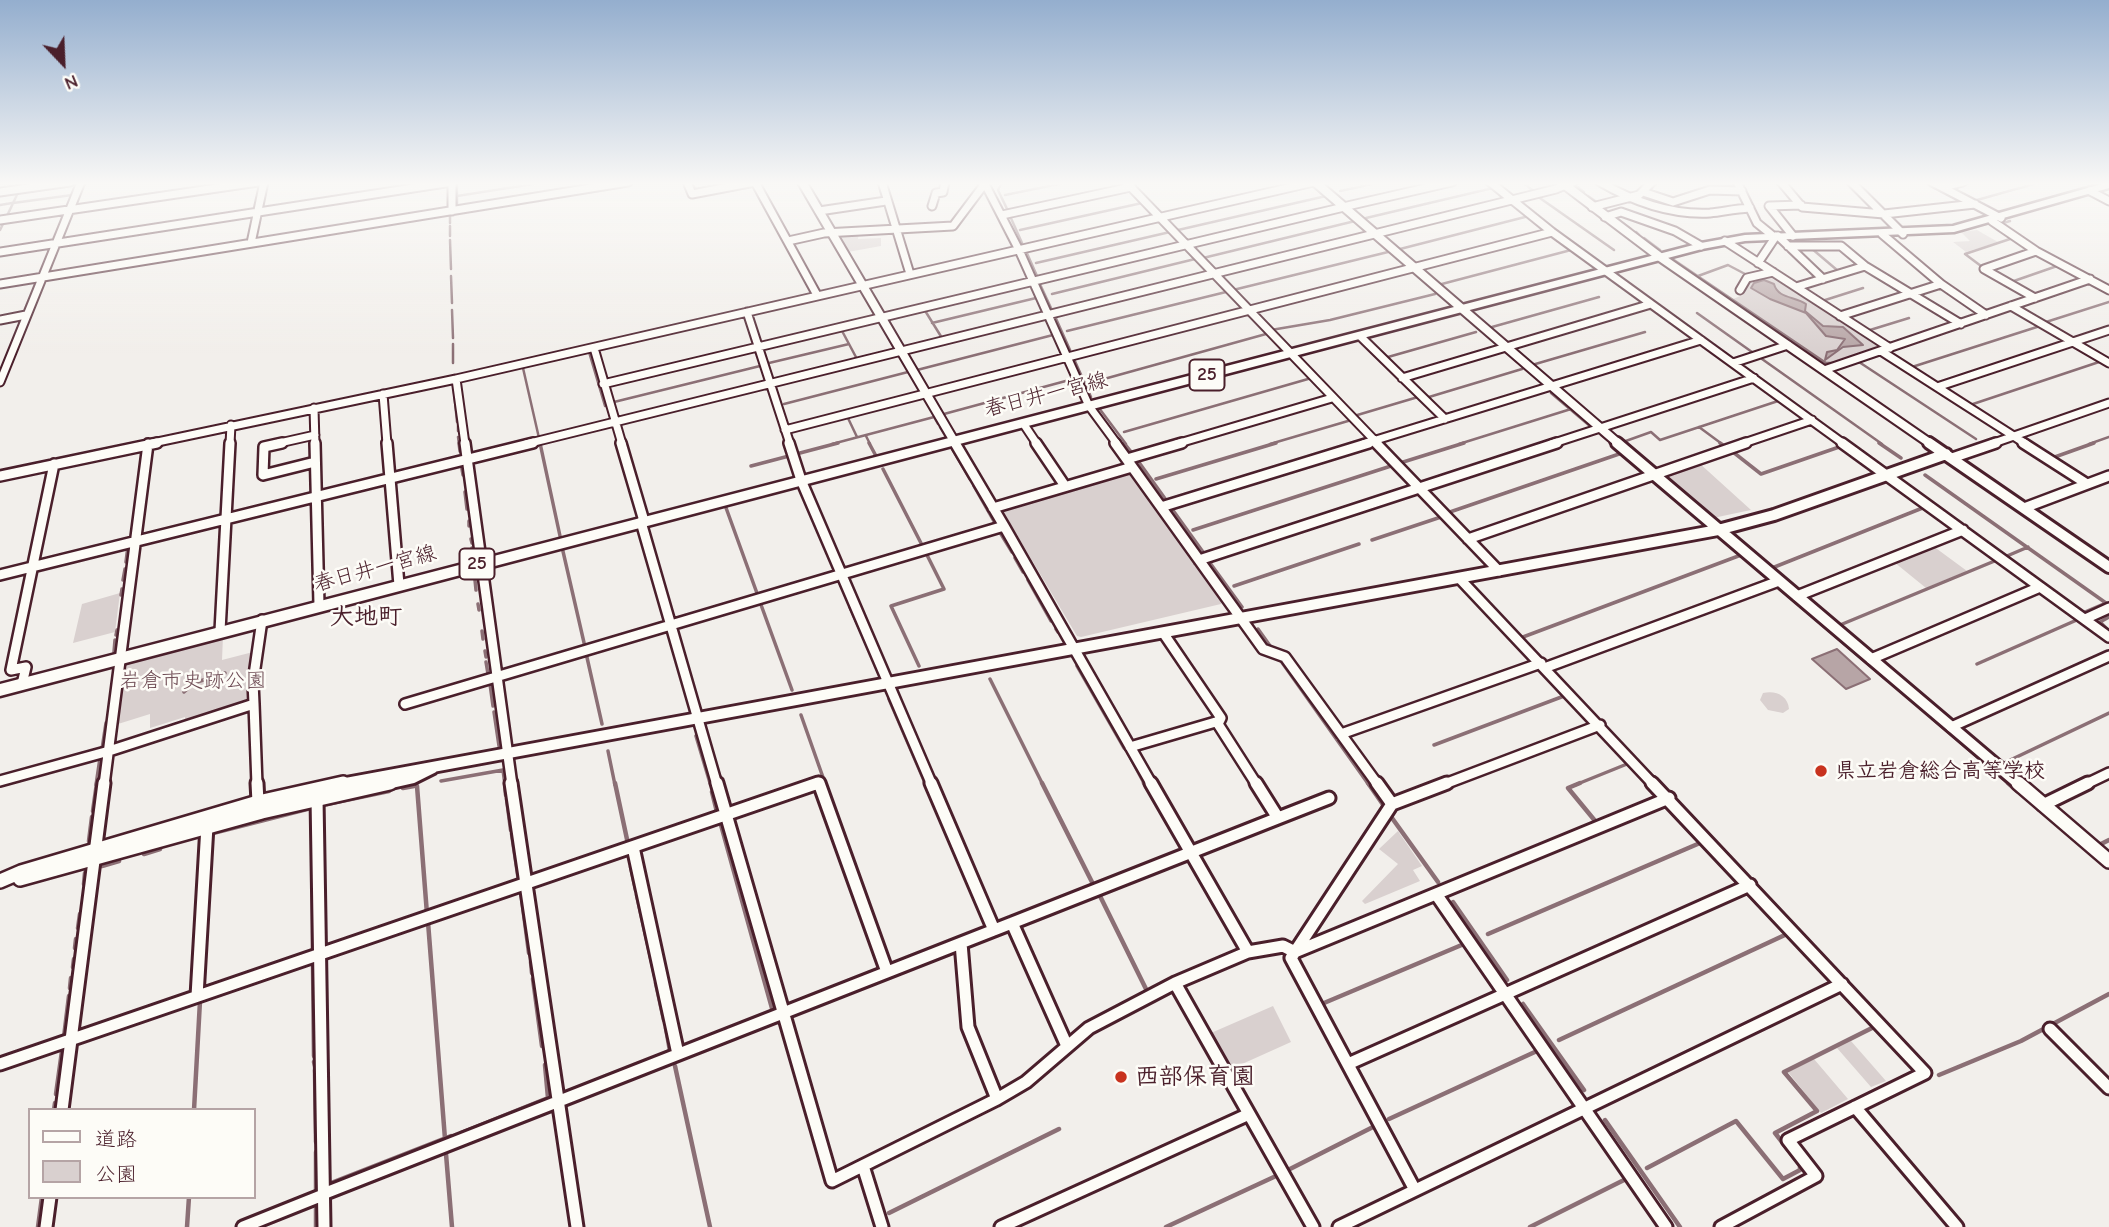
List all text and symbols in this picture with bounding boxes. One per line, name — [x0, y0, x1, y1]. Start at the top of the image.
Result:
north arrow — [28, 28, 98, 98]
text: N — [61, 70, 81, 95]
road number: 25 — [1190, 360, 1224, 390]
street label: 春日井一宮線 — [982, 368, 1110, 422]
street label: 春日井一宮線 — [311, 541, 439, 597]
road number: 25 — [460, 548, 494, 580]
district label: 大地町 — [330, 603, 402, 631]
park label: 岩倉市史跡公園 — [120, 668, 266, 694]
place label: 県立岩倉総合高等学校 — [1835, 758, 2045, 784]
marker: 県立岩倉総合高等学校 — [1813, 763, 1829, 779]
place label: 西部保育園 — [1135, 1063, 1255, 1091]
marker: 西部保育園 — [1113, 1069, 1129, 1085]
legend — [28, 1108, 256, 1199]
text: 道路 — [95, 1127, 137, 1151]
text: 公園 — [95, 1162, 137, 1186]

